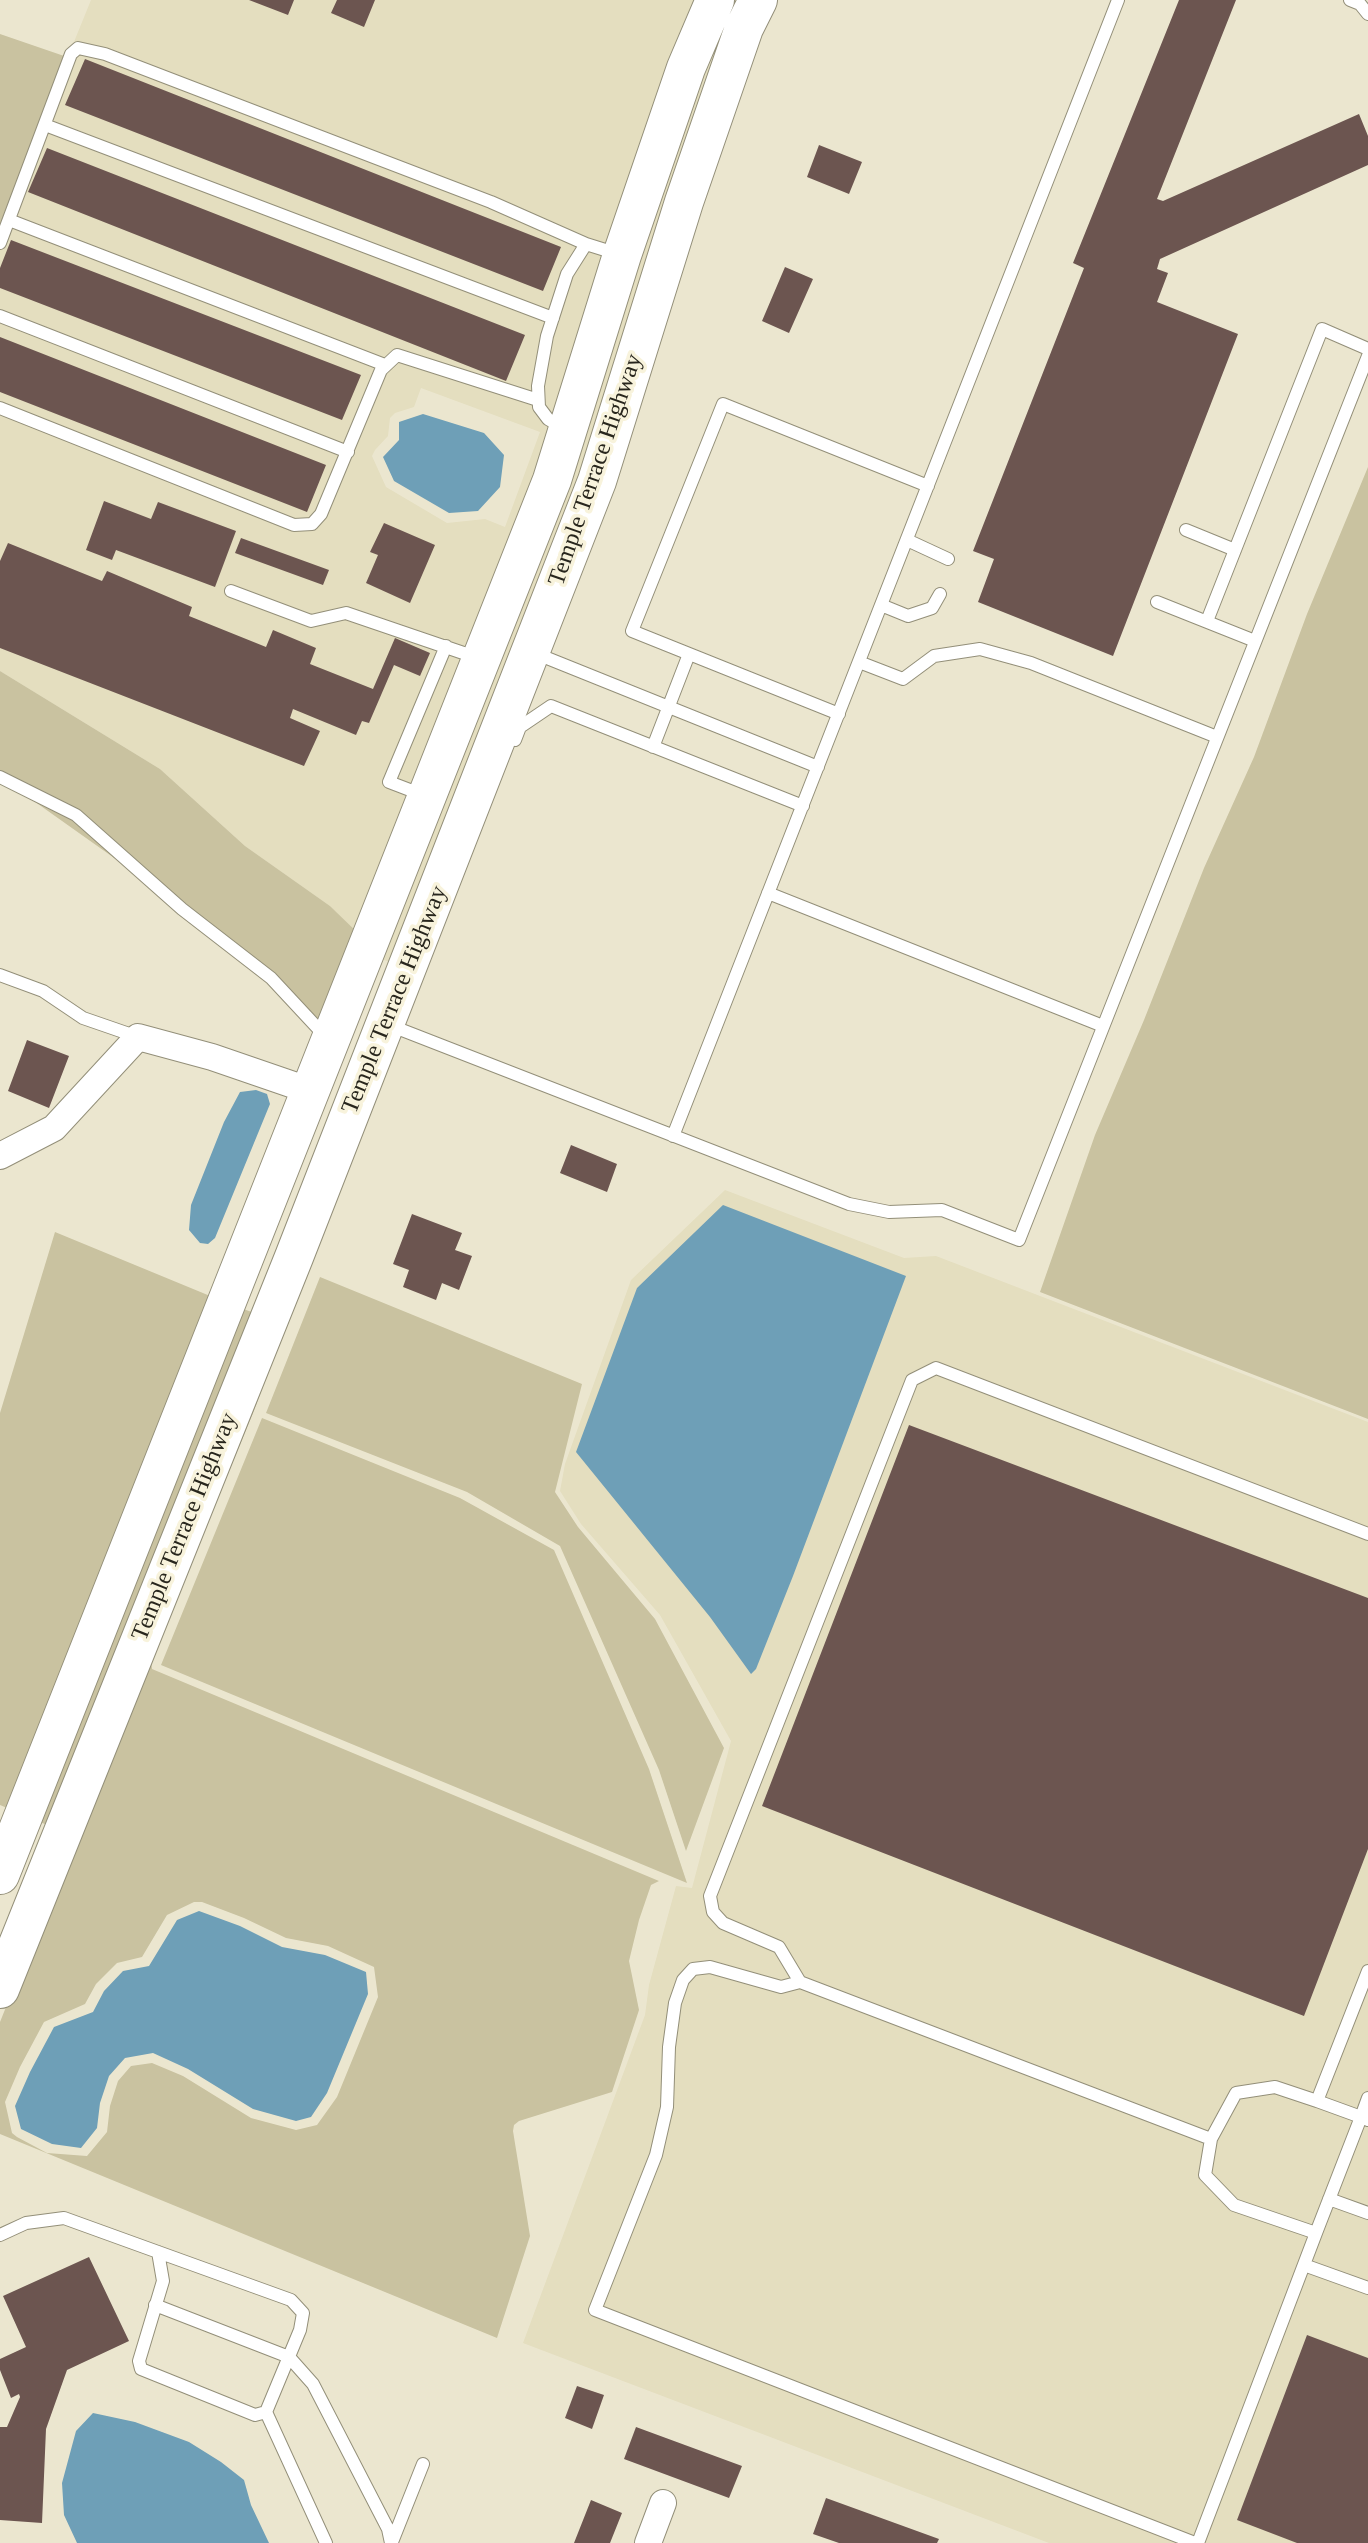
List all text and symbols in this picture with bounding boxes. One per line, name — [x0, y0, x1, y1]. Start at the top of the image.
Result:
street label: Temple Terrace Highway — [543, 350, 649, 590]
street label: Temple Terrace Highway — [336, 882, 454, 1118]
street label: Temple Terrace Highway — [126, 1409, 244, 1645]

